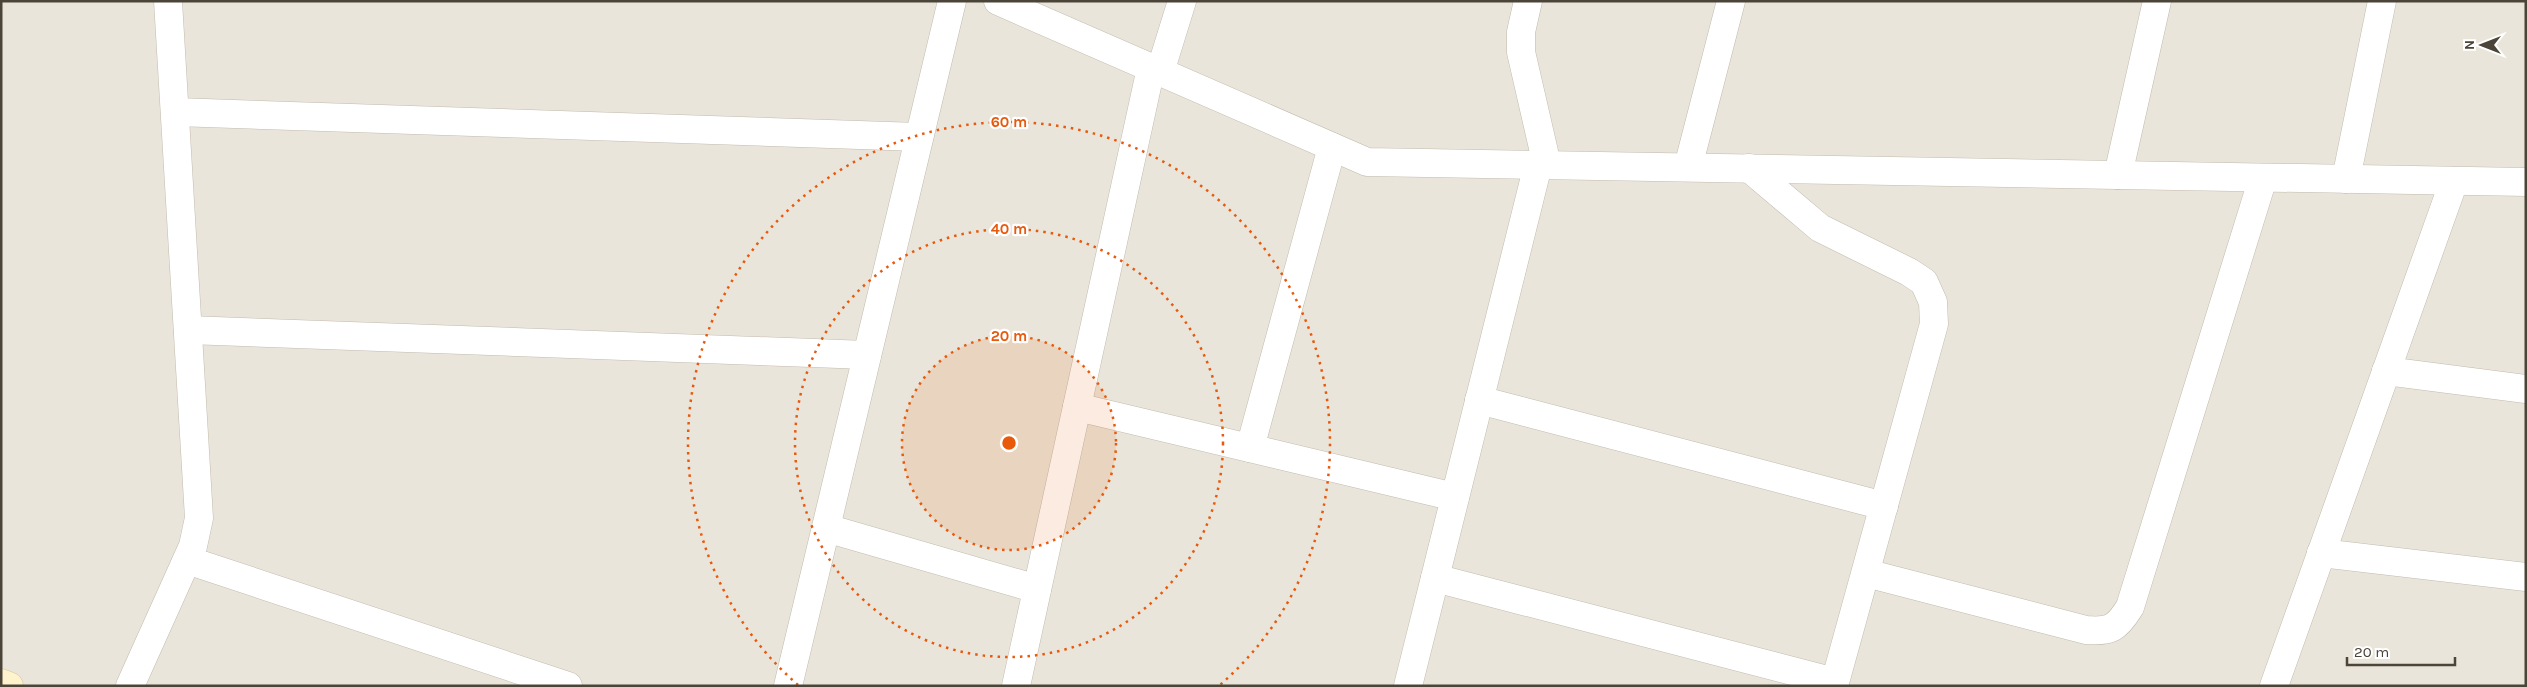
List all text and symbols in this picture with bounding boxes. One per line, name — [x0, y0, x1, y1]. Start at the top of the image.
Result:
north arrow — [2457, 20, 2507, 70]
text: N — [2461, 40, 2478, 50]
text: 60 m — [991, 113, 1027, 131]
text: 40 m — [991, 220, 1027, 238]
text: 20 m — [991, 327, 1027, 345]
centre of rings — [1000, 434, 1018, 452]
scale bar — [2347, 634, 2454, 666]
text: 20 m — [2354, 643, 2389, 661]

